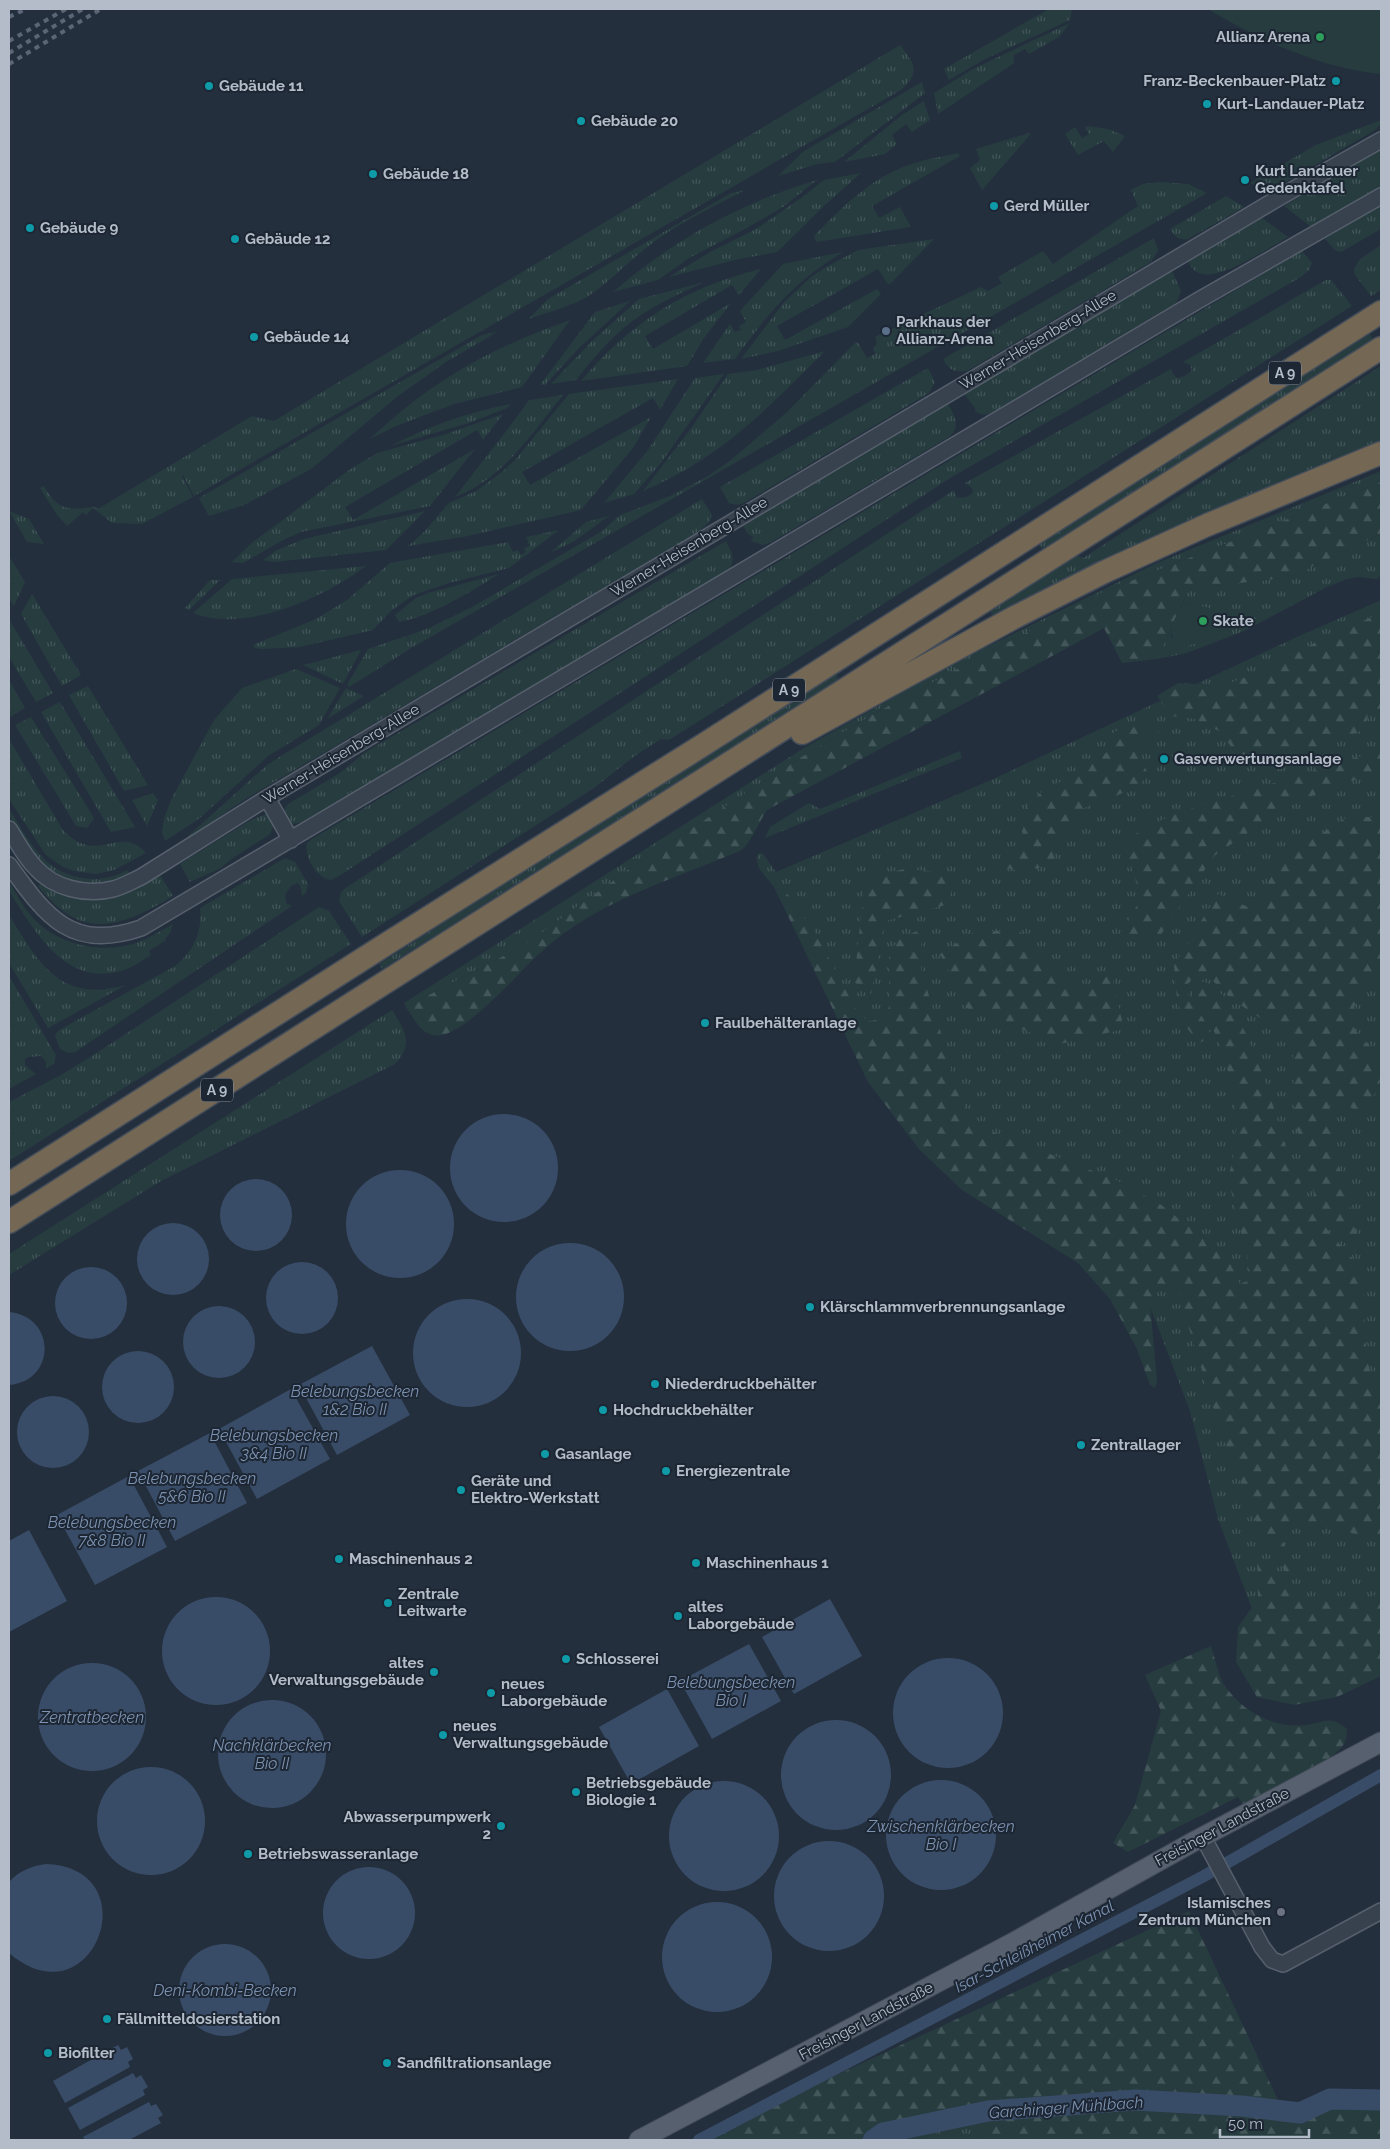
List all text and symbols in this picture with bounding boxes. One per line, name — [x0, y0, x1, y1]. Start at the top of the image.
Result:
place label: Allianz Arena — [1216, 28, 1310, 46]
marker: Allianz Arena — [1314, 31, 1326, 43]
place label: Franz-Beckenbauer-Platz — [1143, 72, 1326, 90]
marker: Franz-Beckenbauer-Platz — [1330, 75, 1342, 87]
place label: Gebäude 11 — [219, 77, 304, 95]
marker: Gebäude 11 — [203, 80, 215, 92]
place label: Kurt-Landauer-Platz — [1217, 95, 1364, 113]
marker: Kurt-Landauer-Platz — [1201, 98, 1213, 110]
place label: Gebäude 20 — [591, 112, 678, 130]
marker: Gebäude 20 — [575, 115, 587, 127]
place label: Kurt Landauer Gedenktafel — [1255, 162, 1358, 197]
place label: Gebäude 18 — [383, 165, 469, 183]
marker: Gebäude 18 — [367, 168, 379, 180]
marker: Kurt Landauer Gedenktafel — [1239, 174, 1251, 186]
place label: Gerd Müller — [1004, 197, 1090, 215]
marker: Gerd Müller — [988, 200, 1000, 212]
place label: Gebäude 9 — [40, 219, 119, 237]
marker: Gebäude 9 — [24, 222, 36, 234]
place label: Gebäude 12 — [245, 230, 330, 248]
marker: Gebäude 12 — [229, 233, 241, 245]
street label: Werner-Heisenberg-Allee — [956, 286, 1120, 394]
place label: Parkhaus der Allianz-Arena — [896, 313, 993, 348]
marker: Parkhaus der Allianz-Arena — [880, 325, 892, 337]
place label: Gebäude 14 — [264, 328, 350, 346]
marker: Gebäude 14 — [248, 331, 260, 343]
road number: A 9 — [1269, 362, 1301, 384]
street label: Werner-Heisenberg-Allee — [607, 493, 771, 601]
place label: Skate — [1213, 612, 1254, 630]
marker: Skate — [1197, 615, 1209, 627]
road number: A 9 — [773, 678, 805, 702]
street label: Werner-Heisenberg-Allee — [259, 700, 423, 808]
place label: Gasverwertungsanlage — [1174, 750, 1341, 768]
marker: Gasverwertungsanlage — [1158, 753, 1170, 765]
place label: Faulbehälteranlage — [715, 1014, 856, 1032]
marker: Faulbehälteranlage — [699, 1017, 711, 1029]
road number: A 9 — [201, 1078, 233, 1102]
place label: Klärschlammverbrennungsanlage — [820, 1298, 1065, 1316]
marker: Klärschlammverbrennungsanlage — [804, 1301, 816, 1313]
place label: Niederdruckbehälter — [665, 1375, 817, 1393]
marker: Niederdruckbehälter — [649, 1378, 661, 1390]
water label: Belebungsbecken 1&2 Bio II — [291, 1382, 419, 1419]
place label: Hochdruckbehälter — [613, 1401, 754, 1419]
marker: Hochdruckbehälter — [597, 1404, 609, 1416]
water label: Belebungsbecken 3&4 Bio II — [210, 1426, 338, 1463]
place label: Zentrallager — [1091, 1436, 1181, 1454]
marker: Zentrallager — [1075, 1439, 1087, 1451]
place label: Gasanlage — [555, 1445, 631, 1463]
marker: Gasanlage — [539, 1448, 551, 1460]
place label: Energiezentrale — [676, 1462, 790, 1480]
marker: Energiezentrale — [660, 1465, 672, 1477]
water label: Belebungsbecken 5&6 Bio II — [128, 1469, 256, 1506]
place label: Geräte und Elektro-Werkstatt — [471, 1472, 600, 1507]
marker: Geräte und Elektro-Werkstatt — [455, 1484, 467, 1496]
water label: Belebungsbecken 7&8 Bio II — [48, 1513, 176, 1550]
place label: Maschinenhaus 2 — [349, 1550, 473, 1568]
marker: Maschinenhaus 2 — [333, 1553, 345, 1565]
place label: Maschinenhaus 1 — [706, 1554, 829, 1572]
marker: Maschinenhaus 1 — [690, 1557, 702, 1569]
place label: Zentrale Leitwarte — [398, 1585, 467, 1620]
marker: Zentrale Leitwarte — [382, 1597, 394, 1609]
place label: altes Laborgebäude — [688, 1598, 794, 1633]
marker: altes Laborgebäude — [672, 1610, 684, 1622]
place label: Schlosserei — [576, 1650, 659, 1668]
marker: Schlosserei — [560, 1653, 572, 1665]
place label: altes Verwaltungsgebäude — [269, 1654, 424, 1689]
marker: altes Verwaltungsgebäude — [428, 1666, 440, 1678]
water label: Belebungsbecken Bio I — [667, 1673, 795, 1710]
place label: neues Laborgebäude — [501, 1675, 607, 1710]
marker: neues Laborgebäude — [485, 1687, 497, 1699]
water label: Zentratbecken — [39, 1708, 144, 1727]
place label: neues Verwaltungsgebäude — [453, 1717, 608, 1752]
marker: neues Verwaltungsgebäude — [437, 1729, 449, 1741]
water label: Nachklärbecken Bio II — [213, 1736, 332, 1773]
place label: Betriebsgebäude Biologie 1 — [586, 1774, 711, 1809]
street label: Freisinger Landstraße — [1152, 1784, 1292, 1870]
marker: Betriebsgebäude Biologie 1 — [570, 1786, 582, 1798]
place label: Abwasserpumpwerk 2 — [344, 1808, 492, 1843]
water label: Zwischenklärbecken Bio I — [866, 1817, 1015, 1854]
marker: Abwasserpumpwerk 2 — [495, 1820, 507, 1832]
place label: Betriebswasseranlage — [258, 1845, 418, 1863]
marker: Betriebswasseranlage — [242, 1848, 254, 1860]
place label: Islamisches Zentrum München — [1139, 1894, 1271, 1929]
water label: Isar-Schleißheimer Kanal — [951, 1896, 1117, 1997]
marker: Islamisches Zentrum München — [1275, 1906, 1287, 1918]
street label: Freisinger Landstraße — [796, 1978, 936, 2064]
water label: Deni-Kombi-Becken — [153, 1981, 297, 2000]
place label: Fällmitteldosierstation — [117, 2010, 280, 2028]
marker: Fällmitteldosierstation — [101, 2013, 113, 2025]
place label: Biofilter — [58, 2044, 115, 2062]
marker: Biofilter — [42, 2047, 54, 2059]
place label: Sandfiltrationsanlage — [397, 2054, 551, 2072]
marker: Sandfiltrationsanlage — [381, 2057, 393, 2069]
water label: Garchinger Mühlbach — [988, 2093, 1144, 2122]
scale bar — [1220, 2106, 1309, 2138]
text: 50 m — [1228, 2115, 1263, 2133]

